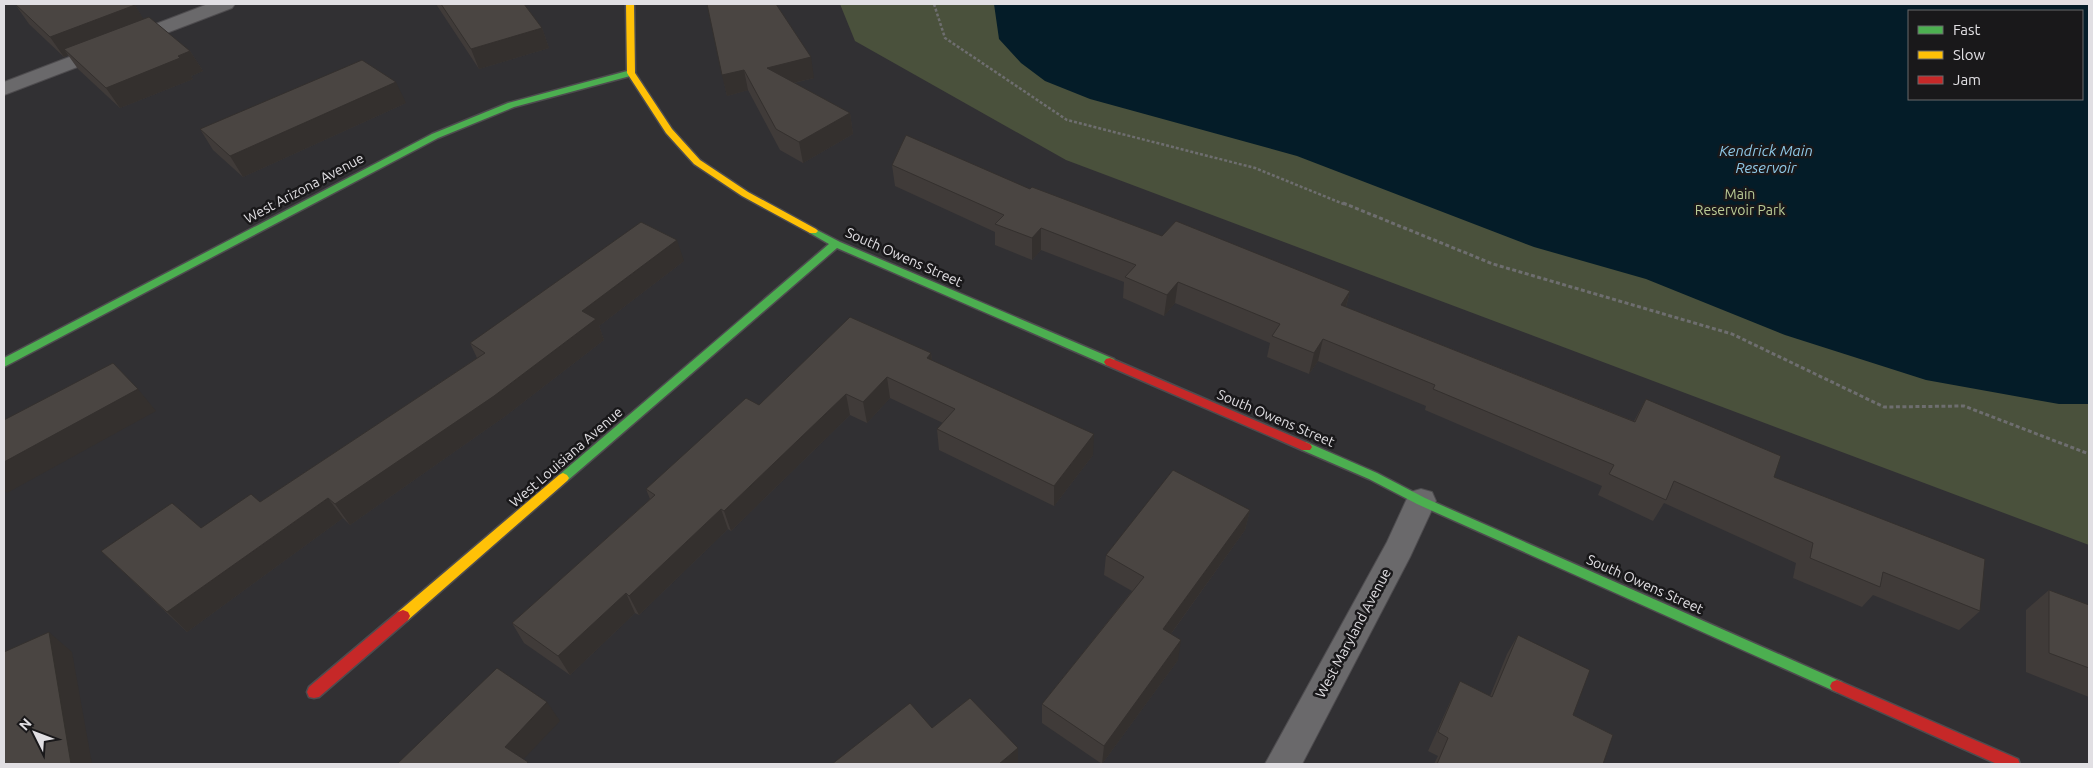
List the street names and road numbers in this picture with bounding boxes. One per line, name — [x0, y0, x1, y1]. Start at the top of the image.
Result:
street label: West Arizona Avenue — [241, 150, 367, 226]
street label: South Owens Street — [843, 224, 965, 290]
street label: South Owens Street — [1215, 386, 1338, 450]
street label: West Louisiana Avenue — [506, 404, 626, 510]
street label: South Owens Street — [1584, 551, 1706, 617]
street label: West Maryland Avenue — [1312, 565, 1394, 701]

